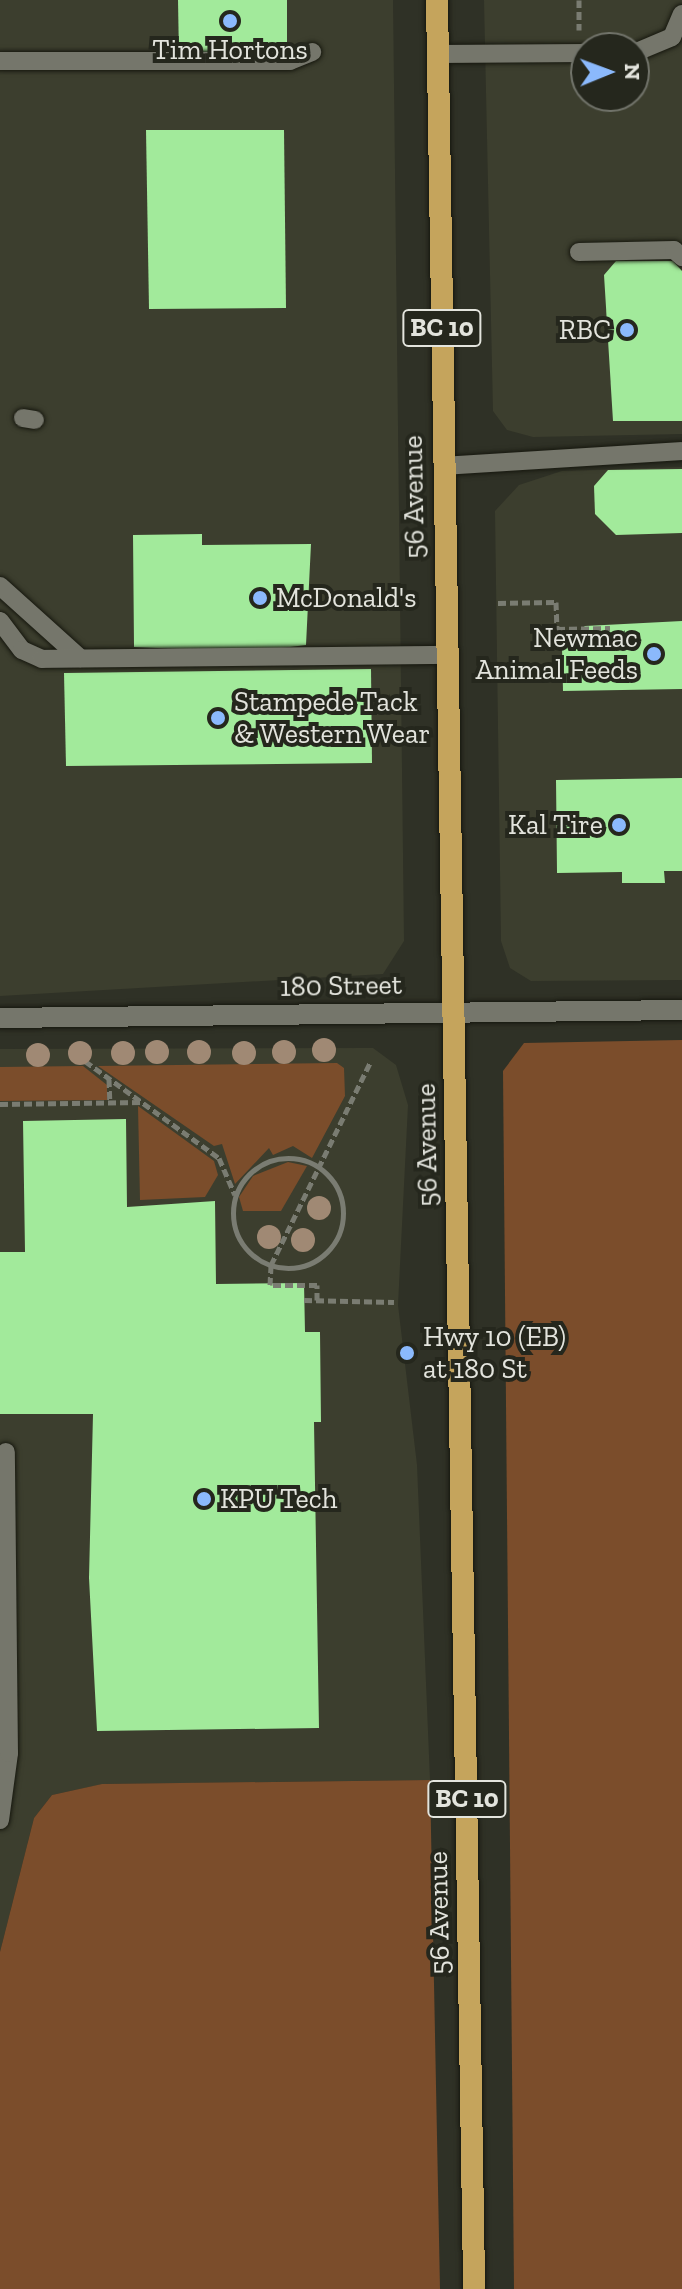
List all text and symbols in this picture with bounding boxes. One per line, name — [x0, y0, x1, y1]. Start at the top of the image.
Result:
marker: Tim Hortons — [221, 12, 239, 30]
north arrow — [570, 32, 650, 112]
place label: Tim Hortons — [152, 33, 308, 67]
text: N — [619, 63, 646, 80]
road number: BC 10 — [402, 306, 482, 350]
place label: RBC — [559, 313, 611, 347]
marker: RBC — [618, 321, 636, 339]
street label: 56 Avenue — [396, 435, 432, 559]
place label: McDonald's — [276, 581, 416, 615]
marker: McDonald's — [251, 589, 269, 607]
place label: Newmac Animal Feeds — [475, 621, 638, 687]
marker: Newmac Animal Feeds — [645, 645, 663, 663]
place label: Stampede Tack & Western Wear — [234, 685, 432, 751]
marker: Stampede Tack & Western Wear — [209, 709, 227, 727]
place label: Kal Tire — [508, 808, 603, 842]
marker: Kal Tire — [610, 816, 628, 834]
street label: 180 Street — [280, 968, 402, 1004]
street label: 56 Avenue — [409, 1083, 445, 1207]
place label: Hwy 10 (EB) at 180 St — [423, 1320, 567, 1386]
marker: Hwy 10 (EB) at 180 St — [398, 1344, 416, 1362]
place label: KPU Tech — [220, 1482, 338, 1516]
marker: KPU Tech — [195, 1490, 213, 1508]
road number: BC 10 — [427, 1777, 507, 1821]
street label: 56 Avenue — [421, 1851, 457, 1975]

